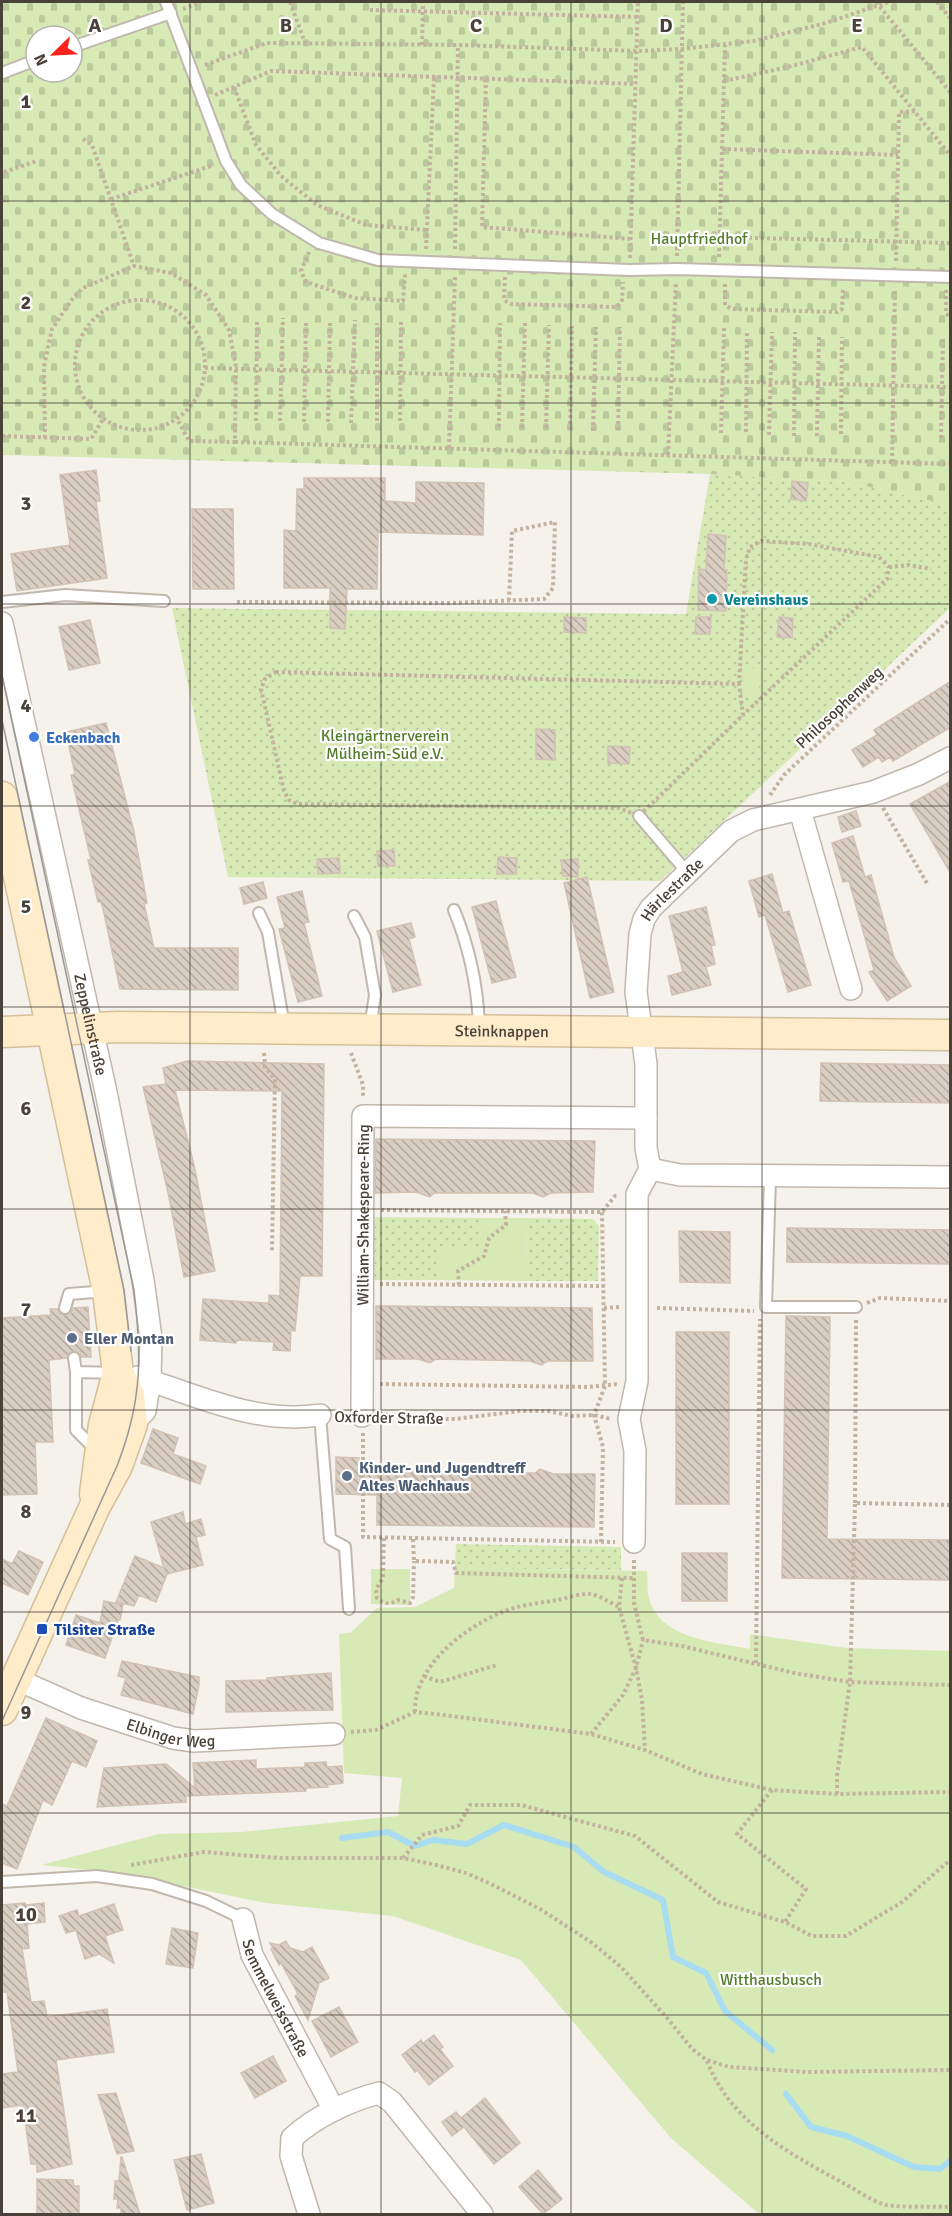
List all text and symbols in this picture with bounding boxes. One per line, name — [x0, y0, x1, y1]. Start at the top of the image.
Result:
text: A — [89, 13, 102, 38]
text: B — [280, 13, 292, 38]
text: C — [470, 13, 482, 38]
text: D — [659, 13, 673, 38]
text: E — [851, 13, 863, 38]
north arrow — [24, 24, 84, 84]
text: N — [30, 51, 53, 69]
text: 1 — [21, 89, 32, 114]
park label: Hauptfriedhof — [651, 229, 748, 249]
text: 2 — [21, 290, 31, 315]
text: 3 — [21, 491, 31, 516]
place label: Vereinshaus — [724, 590, 808, 610]
marker: Vereinshaus — [705, 592, 719, 606]
street label: Philosophenweg — [792, 662, 887, 753]
text: 4 — [21, 693, 32, 718]
park label: Kleingärtnerverein Mülheim-Süd e.V. — [321, 726, 449, 764]
place label: Eckenbach — [46, 728, 121, 748]
marker: Eckenbach — [27, 730, 41, 744]
street label: Härlestraße — [636, 854, 708, 925]
text: 5 — [21, 894, 31, 919]
street label: Zeppelinstraße — [69, 972, 111, 1077]
street label: Steinknappen — [455, 1021, 549, 1042]
text: 6 — [21, 1096, 32, 1121]
street label: William-Shakespeare-Ring — [353, 1124, 374, 1306]
text: 7 — [21, 1297, 32, 1322]
place label: Eller Montan — [84, 1329, 174, 1349]
marker: Eller Montan — [65, 1331, 79, 1345]
street label: Oxforder Straße — [334, 1407, 444, 1429]
place label: Kinder- und Jugendtreff Altes Wachhaus — [359, 1458, 527, 1496]
marker: Kinder- und Jugendtreff Altes Wachhaus — [340, 1469, 354, 1483]
text: 8 — [21, 1499, 32, 1524]
place label: Tilsiter Straße — [54, 1620, 155, 1640]
marker: Tilsiter Straße — [35, 1622, 49, 1636]
text: 9 — [21, 1700, 32, 1725]
street label: Elbinger Weg — [124, 1714, 216, 1753]
text: 10 — [15, 1902, 37, 1927]
street label: Semmelweisstraße — [237, 1937, 313, 2061]
park label: Witthausbusch — [720, 1970, 822, 1990]
text: 11 — [15, 2103, 37, 2128]

